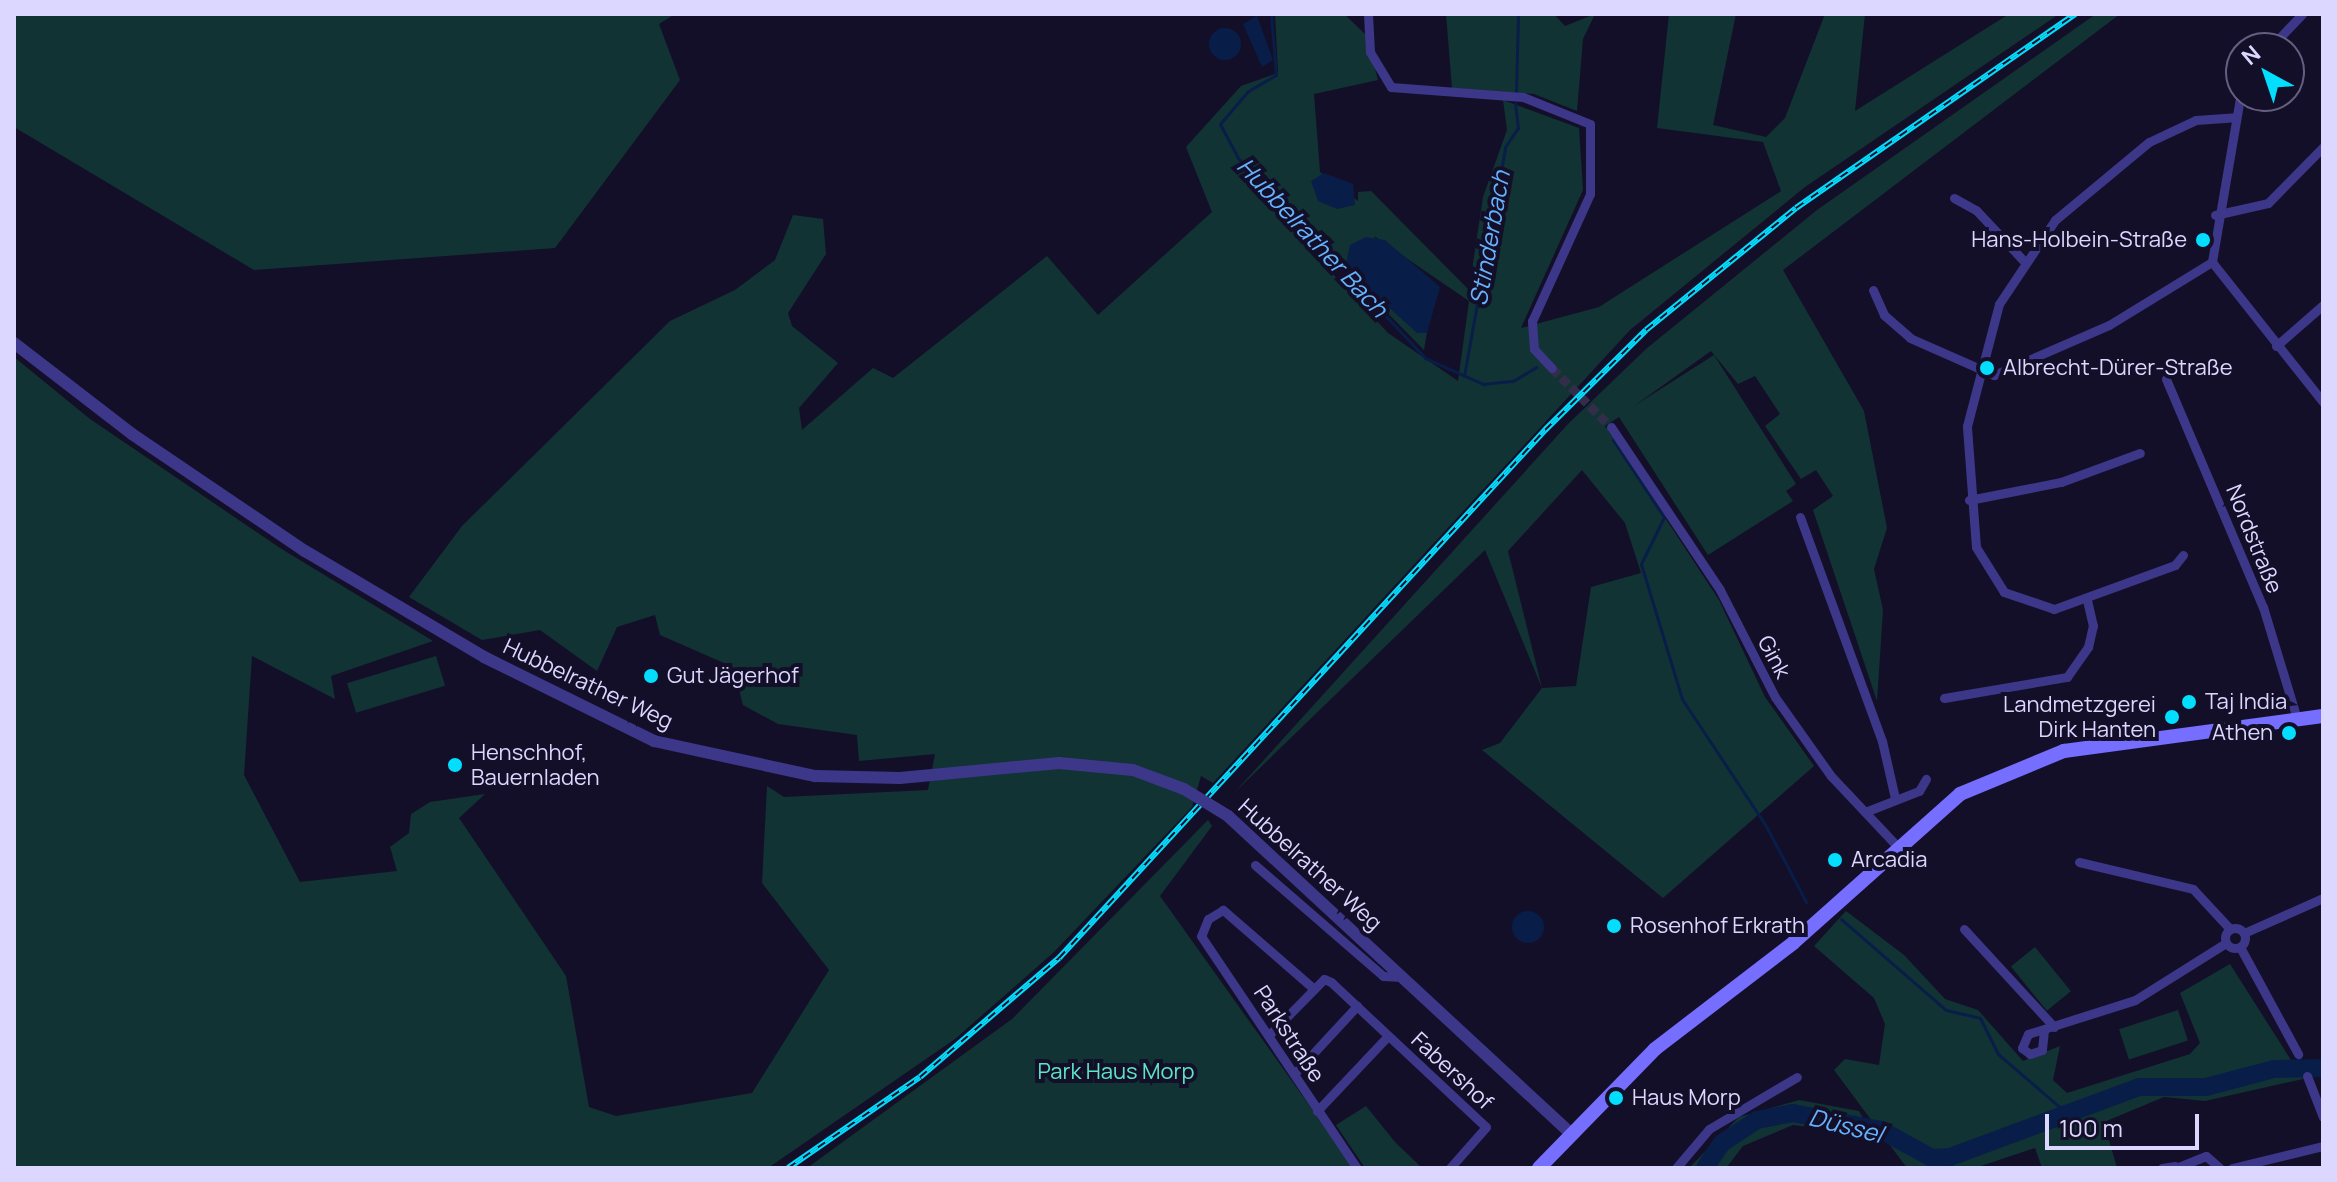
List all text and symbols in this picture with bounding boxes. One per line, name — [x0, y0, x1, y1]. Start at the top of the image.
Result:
north arrow — [2225, 32, 2305, 112]
text: N — [2235, 39, 2267, 72]
water label: Hubbelrather Bach — [1232, 151, 1394, 323]
water label: Stinderbach — [1463, 168, 1515, 308]
place label: Hans-Holbein-Straße — [1971, 227, 2187, 253]
marker: Hans-Holbein-Straße — [2194, 231, 2212, 249]
place label: Albrecht-Dürer-Straße — [2003, 355, 2233, 381]
marker: Albrecht-Dürer-Straße — [1978, 359, 1996, 377]
street label: Nordstraße — [2220, 481, 2288, 597]
street label: Gink — [1752, 631, 1796, 683]
street label: Hubbelrather Weg — [499, 633, 677, 735]
place label: Gut Jägerhof — [667, 663, 799, 689]
marker: Gut Jägerhof — [642, 667, 660, 685]
place label: Taj India — [2205, 689, 2287, 715]
place label: Landmetzgerei Dirk Hanten — [2003, 691, 2156, 742]
marker: Taj India — [2180, 693, 2198, 711]
marker: Landmetzgerei Dirk Hanten — [2163, 708, 2181, 726]
place label: Athen — [2212, 720, 2273, 746]
marker: Athen — [2280, 724, 2298, 742]
place label: Henschhof, Bauernladen — [471, 739, 600, 790]
marker: Henschhof, Bauernladen — [446, 756, 464, 774]
street label: Hubbelrather Weg — [1233, 794, 1387, 936]
place label: Arcadia — [1851, 847, 1927, 873]
marker: Arcadia — [1826, 851, 1844, 869]
place label: Rosenhof Erkrath — [1630, 913, 1805, 939]
marker: Rosenhof Erkrath — [1605, 917, 1623, 935]
street label: Parkstraße — [1248, 981, 1330, 1087]
street label: Fabershof — [1406, 1027, 1498, 1115]
park label: Park Haus Morp — [1038, 1059, 1194, 1085]
place label: Haus Morp — [1632, 1085, 1741, 1111]
marker: Haus Morp — [1607, 1089, 1625, 1107]
scale bar — [2049, 1098, 2203, 1148]
water label: Düssel — [1806, 1102, 1886, 1148]
text: 100 m — [2059, 1111, 2123, 1144]

